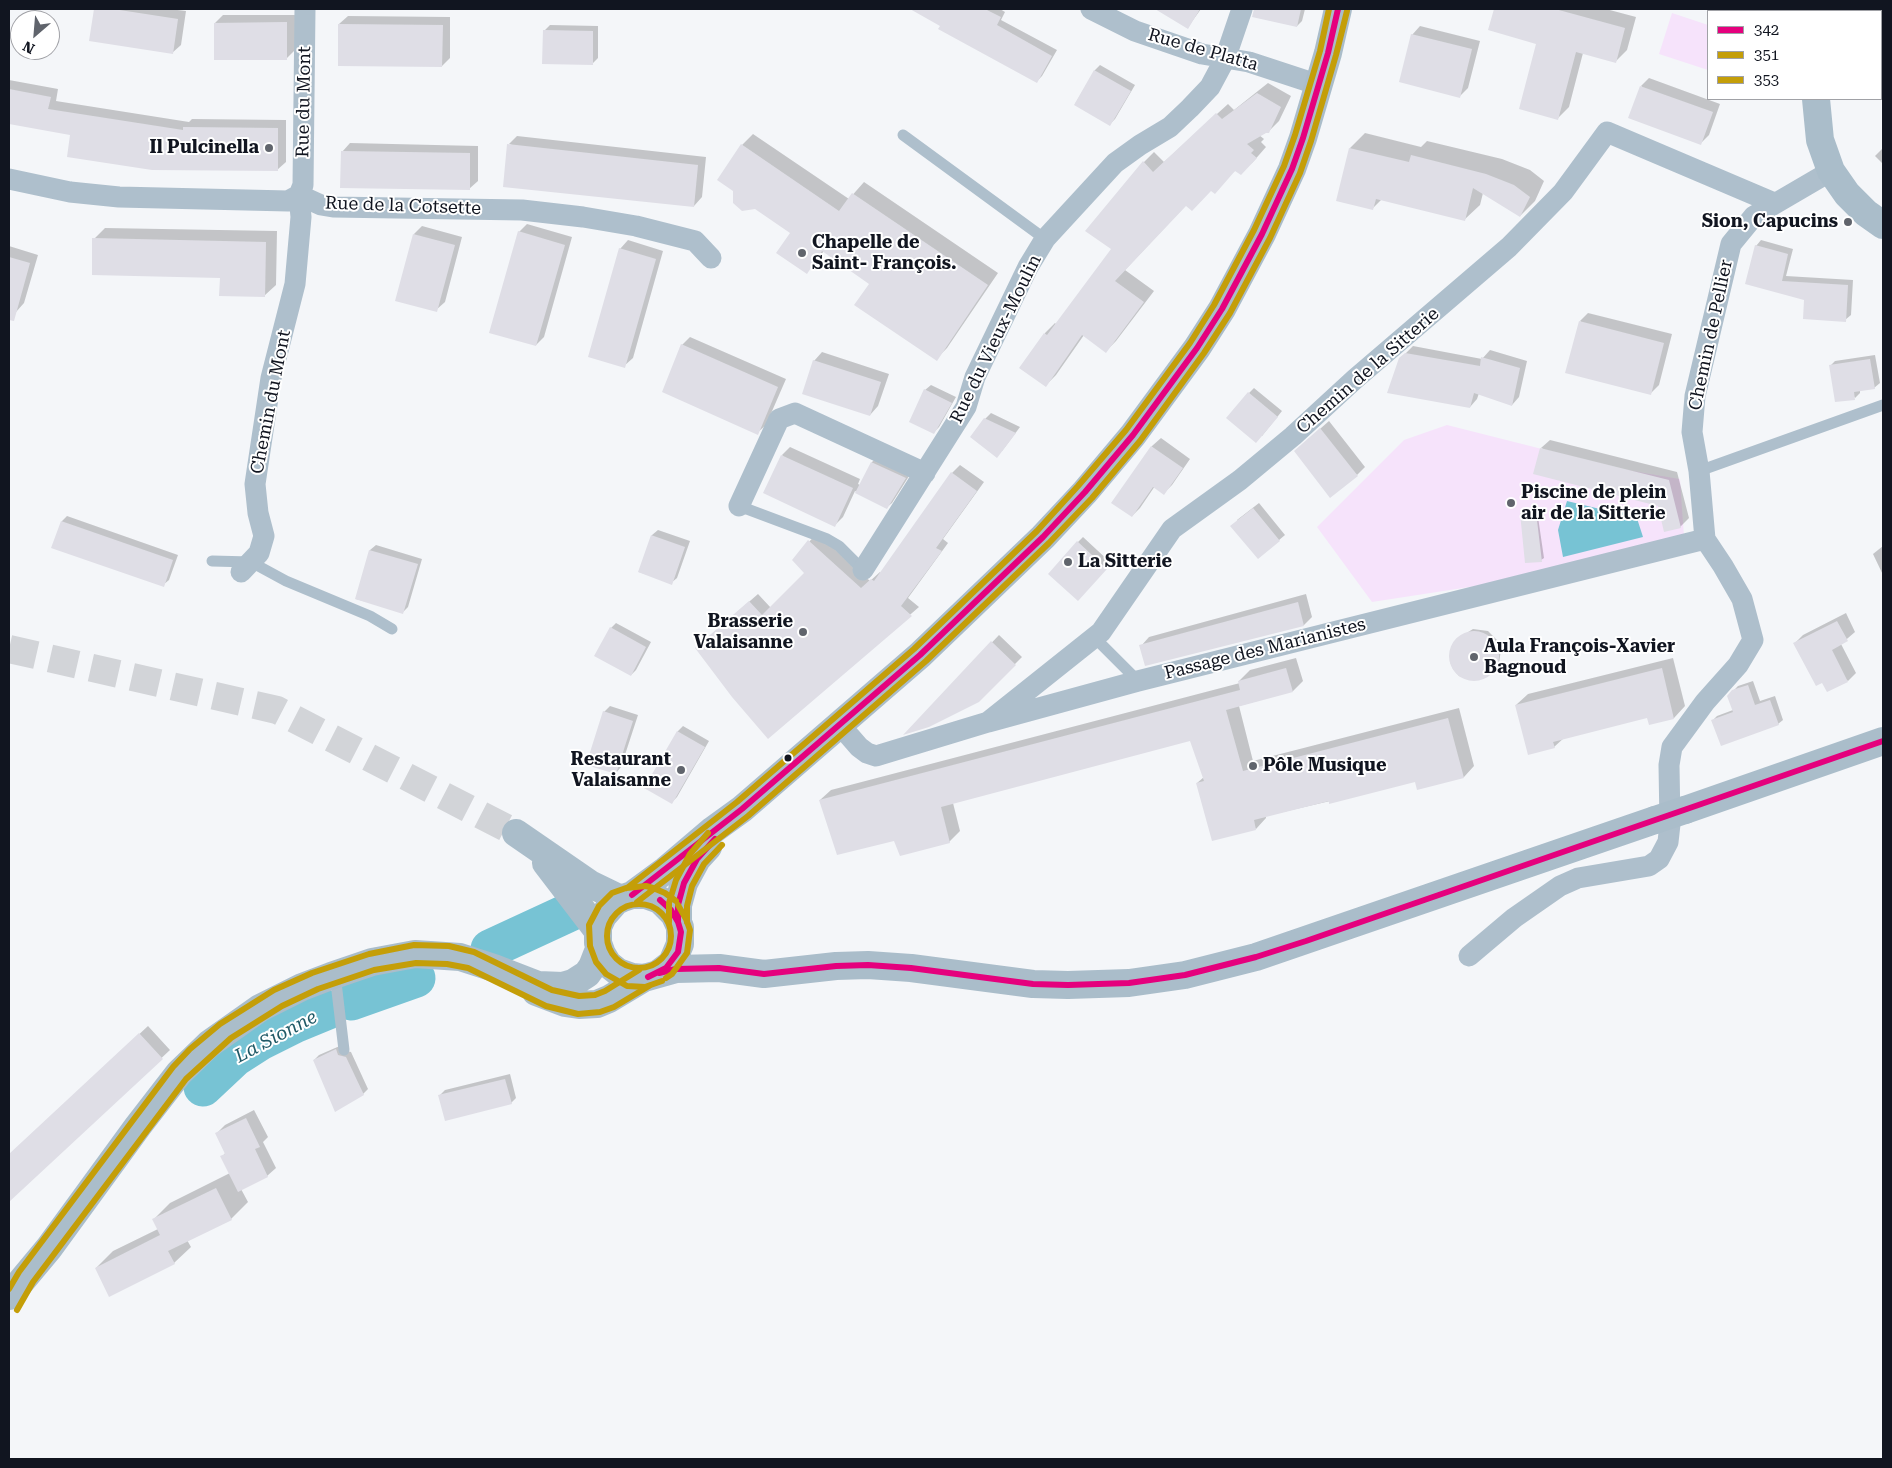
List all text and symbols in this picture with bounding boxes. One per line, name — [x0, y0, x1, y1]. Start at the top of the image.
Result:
north arrow — [10, 10, 60, 60]
legend — [1707, 10, 1882, 100]
text: 342 — [1754, 21, 1779, 39]
street label: Rue de Platta — [1145, 24, 1261, 76]
text: N — [20, 38, 37, 57]
street label: Rue du Mont — [292, 46, 316, 158]
text: 351 — [1754, 46, 1779, 64]
text: 353 — [1754, 71, 1779, 89]
place label: Il Pulcinella — [150, 137, 259, 159]
marker: Il Pulcinella — [263, 142, 275, 154]
street label: Rue de la Cotsette — [325, 192, 481, 220]
place label: Sion, Capucins — [1702, 211, 1838, 233]
marker: Sion, Capucins — [1842, 216, 1854, 228]
place label: Chapelle de Saint- François. — [812, 232, 957, 274]
marker: Chapelle de Saint- François. — [796, 247, 808, 259]
street label: Rue du Vieux-Moulin — [946, 251, 1046, 427]
street label: Chemin de Pellier — [1684, 258, 1738, 412]
street label: Chemin de la Sitterie — [1292, 303, 1444, 439]
street label: Chemin du Mont — [246, 328, 296, 476]
place label: Piscine de plein air de la Sitterie — [1521, 482, 1666, 524]
marker: Piscine de plein air de la Sitterie — [1505, 497, 1517, 509]
place label: La Sitterie — [1078, 551, 1172, 573]
marker: La Sitterie — [1062, 556, 1074, 568]
place label: Brasserie Valaisanne — [694, 611, 793, 654]
street label: Passage des Marianistes — [1162, 614, 1368, 684]
marker: Brasserie Valaisanne — [797, 626, 809, 638]
place label: Aula François-Xavier Bagnoud — [1484, 636, 1675, 679]
marker: Aula François-Xavier Bagnoud — [1468, 651, 1480, 663]
place label: Restaurant Valaisanne — [571, 749, 671, 792]
unlabelled marker — [783, 753, 793, 763]
place label: Pôle Musique — [1263, 755, 1386, 777]
marker: Pôle Musique — [1247, 760, 1259, 772]
marker: Restaurant Valaisanne — [675, 764, 687, 776]
water label: La Sionne — [231, 1006, 321, 1068]

